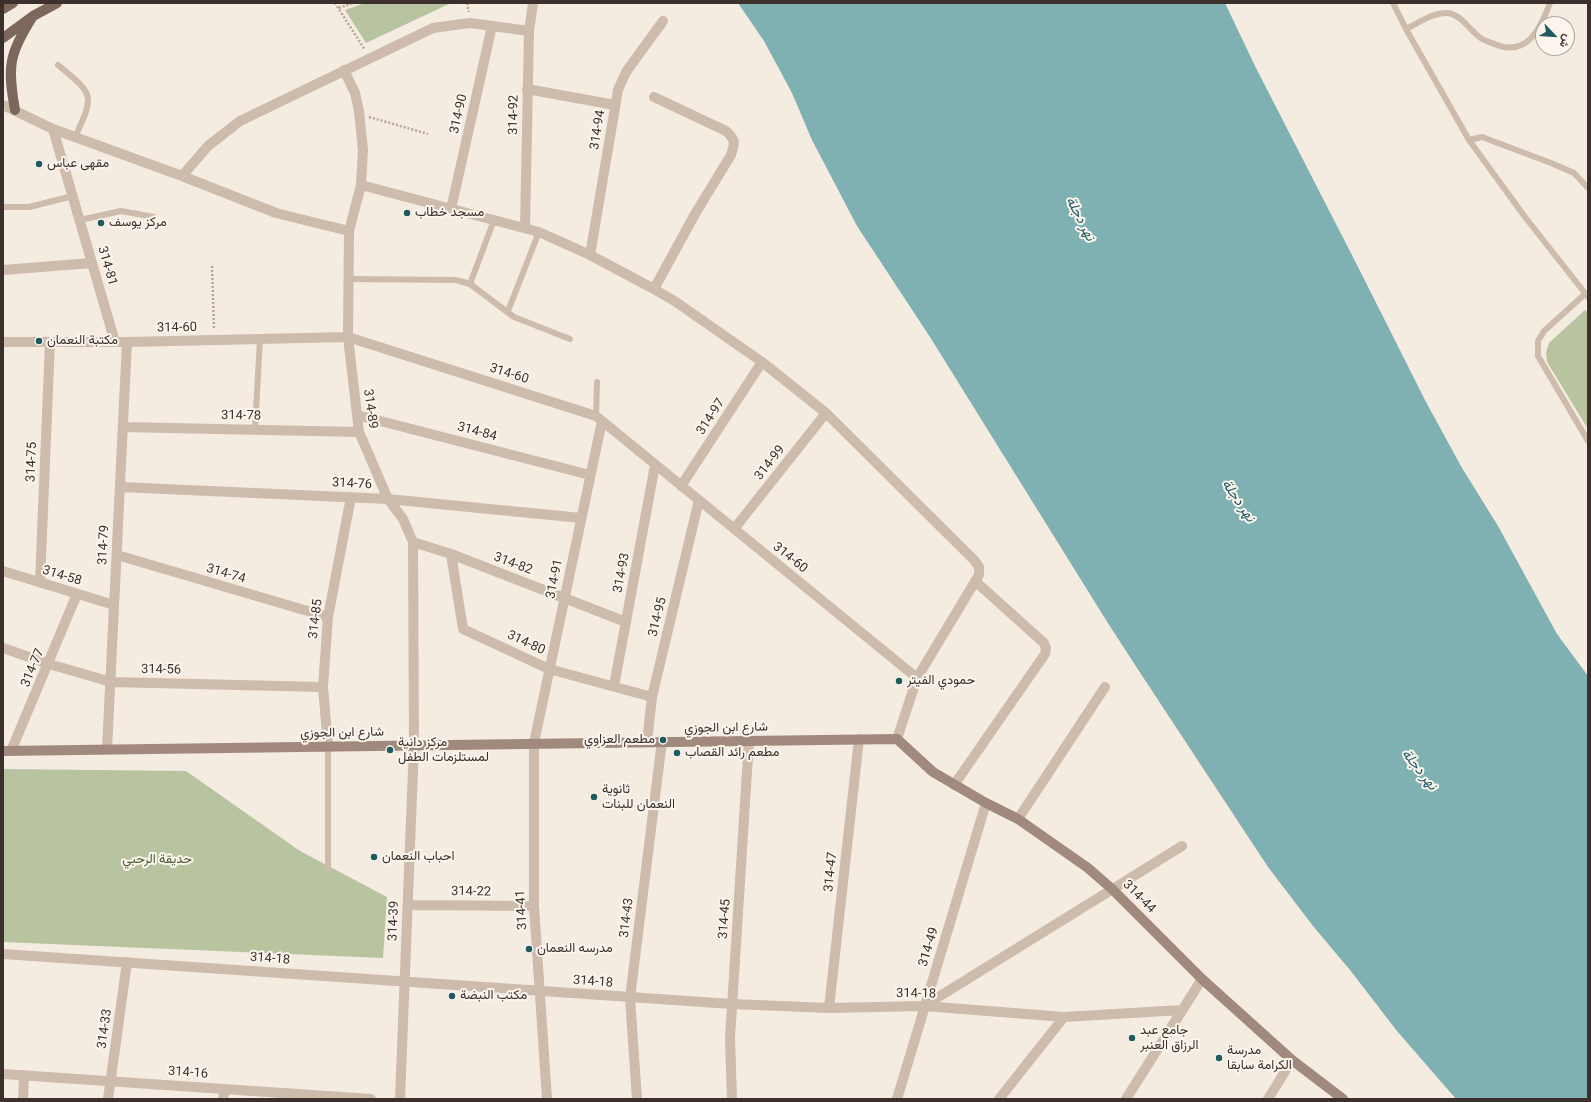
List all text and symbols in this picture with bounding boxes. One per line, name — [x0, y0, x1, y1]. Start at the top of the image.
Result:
north arrow — [1535, 16, 1575, 56]
text: ش — [1557, 32, 1574, 50]
street label: 314-90 — [447, 93, 471, 135]
street label: 314-92 — [506, 95, 522, 135]
street label: 314-94 — [587, 109, 609, 151]
place label: مقهى عباس — [47, 156, 109, 172]
marker: مقهى عباس — [34, 159, 44, 169]
water label: نهر دجلة — [1062, 194, 1098, 244]
place label: مسجد خطاب — [415, 205, 484, 221]
marker: مسجد خطاب — [402, 208, 412, 218]
place label: مركز يوسف — [109, 215, 167, 231]
marker: مركز يوسف — [96, 218, 106, 228]
street label: 314-81 — [94, 245, 120, 287]
street label: 314-60 — [157, 320, 197, 336]
place label: مكتبة النعمان — [47, 333, 118, 349]
marker: مكتبة النعمان — [34, 336, 44, 346]
street label: 314-60 — [488, 360, 530, 388]
street label: 314-89 — [359, 388, 381, 430]
street label: 314-97 — [694, 396, 728, 438]
street label: 314-78 — [221, 408, 261, 424]
street label: 314-84 — [456, 419, 498, 445]
street label: 314-75 — [24, 442, 40, 482]
street label: 314-99 — [752, 442, 788, 484]
street label: 314-76 — [332, 475, 372, 493]
water label: نهر دجلة — [1218, 477, 1258, 525]
street label: 314-79 — [95, 525, 113, 565]
street label: 314-60 — [770, 539, 810, 577]
street label: 314-82 — [491, 550, 535, 578]
street label: 314-93 — [611, 552, 633, 594]
street label: 314-91 — [543, 558, 567, 600]
street label: 314-74 — [205, 561, 247, 587]
street label: 314-58 — [41, 563, 83, 589]
street label: 314-95 — [646, 596, 670, 638]
street label: 314-85 — [306, 598, 326, 640]
street label: 314-80 — [505, 627, 547, 659]
street label: 314-77 — [18, 646, 48, 690]
street label: 314-56 — [141, 662, 181, 678]
place label: حمودي الفيتر — [907, 673, 975, 689]
marker: حمودي الفيتر — [894, 676, 904, 686]
street label: شارع ابن الجوزي — [684, 719, 768, 737]
street label: شارع ابن الجوزي — [300, 724, 384, 742]
place label: مطعم العزاوي — [584, 732, 655, 748]
place label: مركز دانية لمستلزمات الطفل — [398, 735, 489, 766]
marker: مطعم العزاوي — [658, 735, 668, 745]
marker: مركز دانية لمستلزمات الطفل — [385, 745, 395, 755]
place label: مطعم رائد القصاب — [685, 745, 779, 761]
water label: نهر دجلة — [1398, 746, 1440, 794]
marker: مطعم رائد القصاب — [672, 748, 682, 758]
place label: ثانوية النعمان للبنات — [602, 782, 675, 813]
marker: ثانوية النعمان للبنات — [589, 792, 599, 802]
place label: احباب النعمان — [382, 849, 454, 865]
street label: 314-47 — [821, 851, 841, 893]
park label: حديقة الرحبي — [122, 852, 192, 868]
marker: احباب النعمان — [369, 852, 379, 862]
street label: 314-44 — [1119, 877, 1159, 917]
street label: 314-22 — [451, 884, 491, 900]
street label: 314-41 — [513, 890, 531, 930]
street label: 314-43 — [617, 897, 637, 939]
street label: 314-45 — [716, 898, 734, 940]
street label: 314-39 — [386, 901, 402, 941]
street label: 314-49 — [916, 926, 942, 968]
place label: مدرسه النعمان — [537, 941, 613, 957]
marker: مدرسه النعمان — [524, 944, 534, 954]
street label: 314-18 — [249, 950, 291, 968]
street label: 314-18 — [572, 973, 614, 991]
street label: 314-18 — [896, 986, 936, 1002]
place label: مكتب النبضة — [460, 988, 527, 1004]
marker: مكتب النبضة — [447, 991, 457, 1001]
street label: 314-33 — [94, 1008, 116, 1050]
place label: جامع عبد الرزاق العنبر — [1140, 1023, 1198, 1054]
marker: جامع عبد الرزاق العنبر — [1127, 1033, 1137, 1043]
place label: مدرسة الكرامة سابقا — [1227, 1043, 1292, 1074]
marker: مدرسة الكرامة سابقا — [1214, 1053, 1224, 1063]
street label: 314-16 — [167, 1064, 209, 1082]

